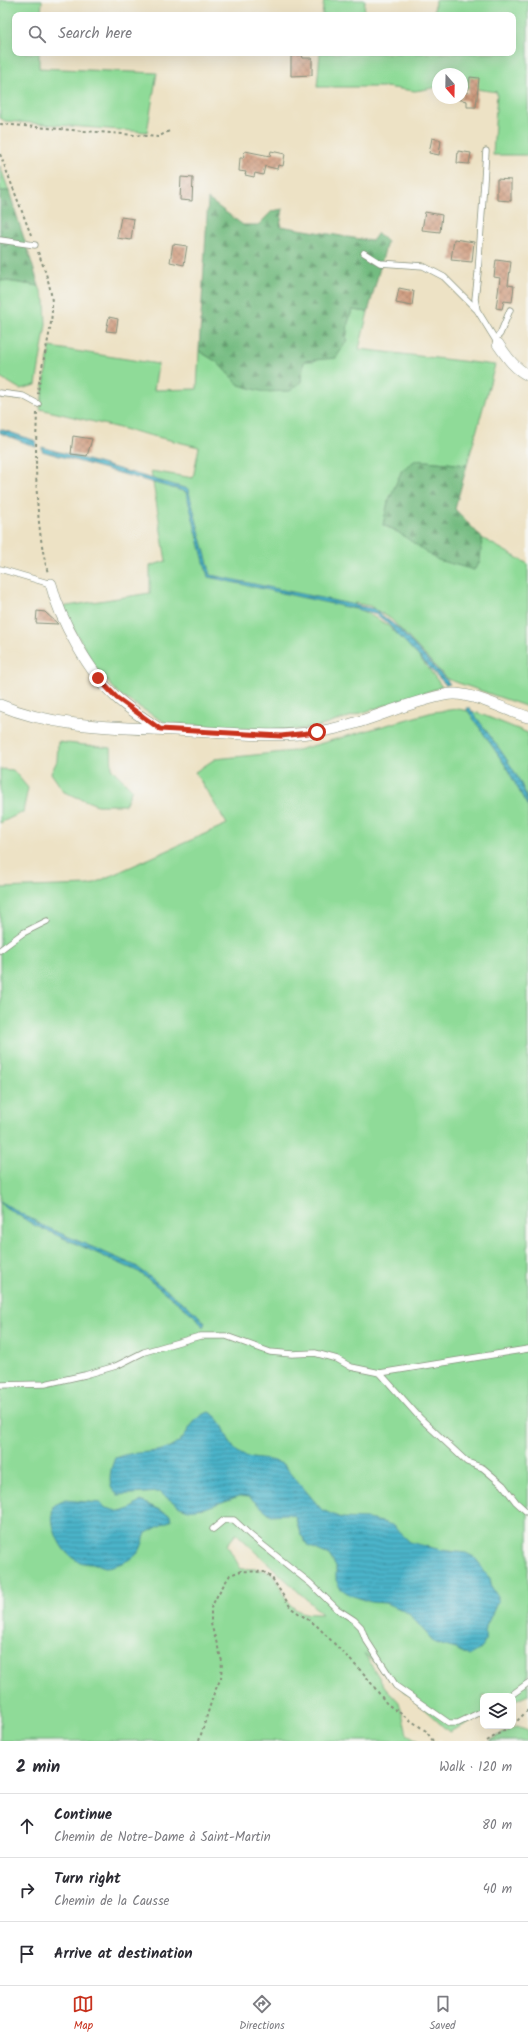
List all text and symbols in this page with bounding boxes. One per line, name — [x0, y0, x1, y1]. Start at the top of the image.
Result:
search box — [12, 12, 516, 56]
text: Search here — [58, 22, 132, 46]
icon: search — [26, 23, 48, 45]
north arrow — [432, 68, 468, 104]
route end — [89, 669, 107, 687]
route start — [308, 723, 326, 741]
map controls — [480, 1693, 516, 1729]
button: layers — [480, 1693, 516, 1729]
text: 2 min — [16, 1754, 60, 1781]
text: Walk · 120 m — [439, 1757, 512, 1778]
text: Continue — [54, 1803, 112, 1827]
icon: ahead — [16, 1815, 38, 1837]
text: 80 m — [482, 1815, 512, 1836]
text: Chemin de Notre-Dame à Saint-Martin — [54, 1827, 271, 1848]
text: Turn right — [54, 1867, 121, 1891]
icon: right — [16, 1879, 38, 1901]
text: 40 m — [483, 1879, 512, 1900]
text: Chemin de la Causse — [54, 1891, 169, 1912]
text: Arrive at destination — [54, 1942, 193, 1966]
icon: arrive — [16, 1943, 38, 1965]
tab: Map — [72, 1993, 94, 2035]
tab: Directions — [239, 1993, 285, 2035]
tab: Saved — [430, 1993, 456, 2035]

